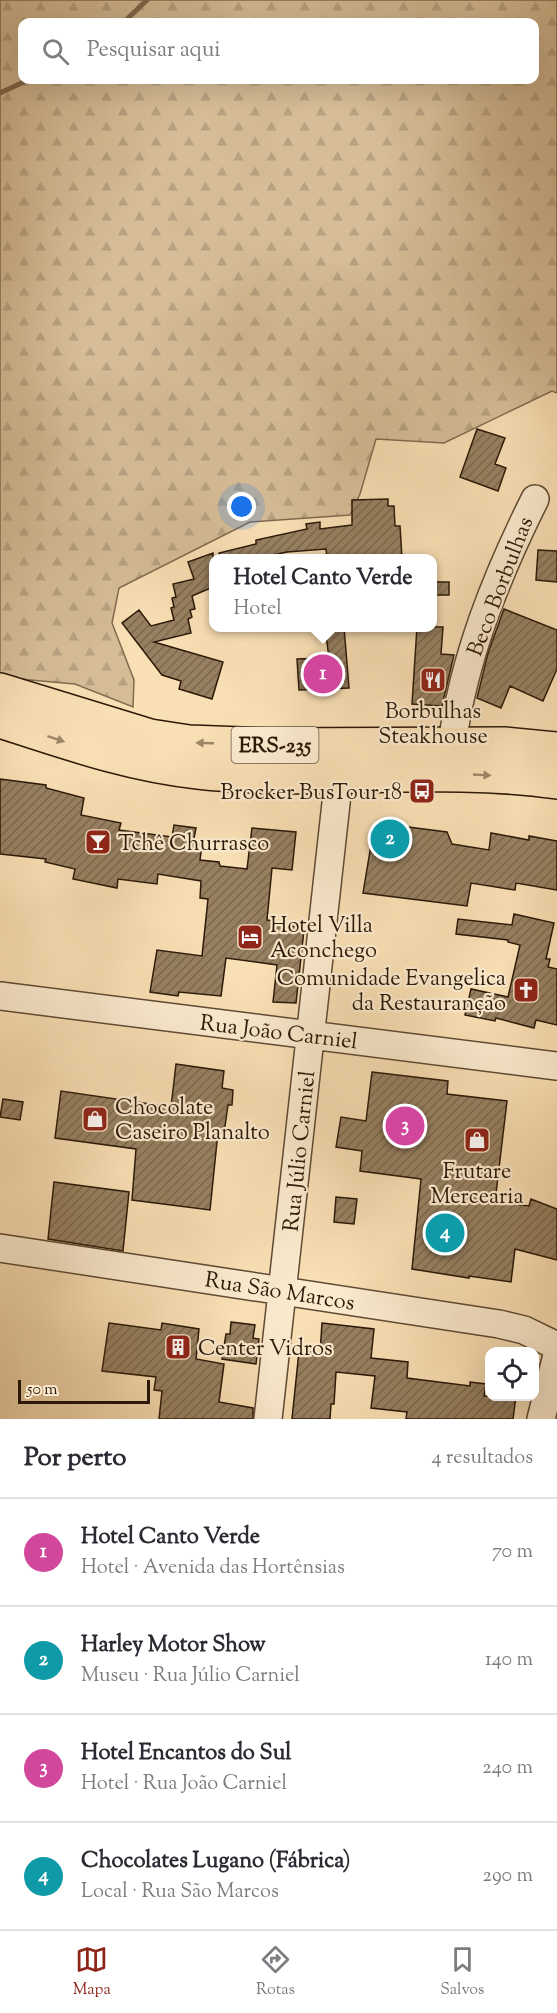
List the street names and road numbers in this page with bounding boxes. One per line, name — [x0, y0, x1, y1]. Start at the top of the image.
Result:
street label: Beco Borbulhas — [460, 513, 543, 662]
road number: ERS-235 — [232, 727, 318, 763]
street label: Rua João Carniel — [198, 1008, 359, 1060]
street label: Rua Júlio Carniel — [277, 1069, 325, 1233]
street label: Rua São Marcos — [202, 1265, 357, 1321]

